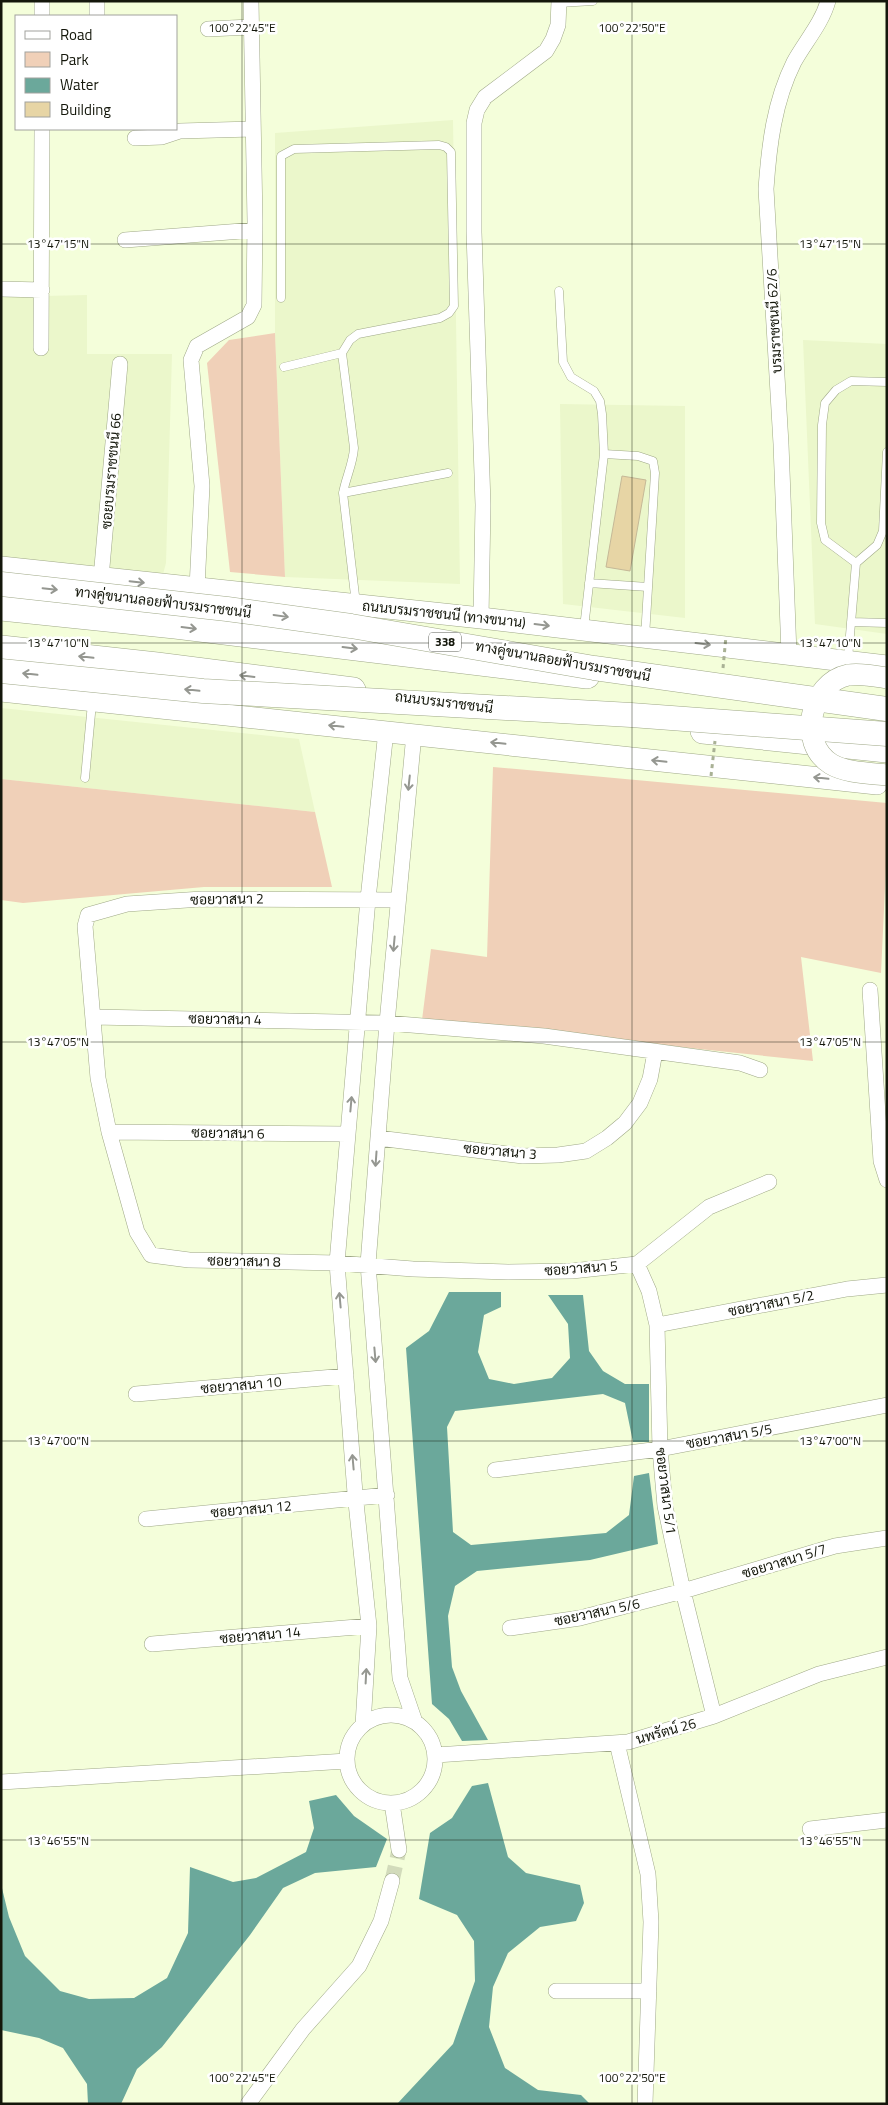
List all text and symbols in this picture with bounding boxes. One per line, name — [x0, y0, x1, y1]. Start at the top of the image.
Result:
legend — [15, 15, 178, 130]
text: 100°22'45"E — [208, 18, 276, 37]
text: 100°22'50"E — [598, 18, 666, 37]
text: Road — [60, 23, 92, 46]
text: Park — [60, 48, 89, 71]
text: Water — [60, 73, 99, 96]
text: Building — [60, 98, 111, 121]
text: 13°47'15"N — [27, 234, 89, 253]
text: 13°47'15"N — [799, 234, 861, 253]
street label: บรมราชชนนี 62/6 — [760, 268, 787, 374]
street label: ซอยบรมราชชนนี 66 — [95, 412, 126, 530]
one-way arrow — [128, 577, 144, 587]
street label: ทางคู่ขนานลอยฟ้าบรมราชชนนี — [74, 580, 253, 623]
one-way arrow — [41, 584, 57, 594]
street label: ถนนบรมราชชนนี (ทางขนาน) — [361, 594, 527, 633]
one-way arrow — [272, 612, 288, 622]
one-way arrow — [534, 620, 550, 630]
one-way arrow — [181, 623, 197, 633]
road number: 338 — [429, 632, 461, 652]
text: 13°47'10"N — [27, 633, 89, 652]
text: 13°47'10"N — [799, 633, 861, 652]
street label: ทางคู่ขนานลอยฟ้าบรมราชชนนี — [474, 635, 652, 686]
one-way arrow — [695, 639, 711, 649]
one-way arrow — [342, 643, 358, 653]
one-way arrow — [78, 652, 94, 662]
one-way arrow — [23, 669, 39, 679]
one-way arrow — [240, 671, 256, 681]
one-way arrow — [184, 685, 200, 695]
street label: ถนนบรมราชชนนี — [394, 685, 494, 718]
one-way arrow — [329, 721, 345, 731]
one-way arrow — [490, 738, 506, 748]
one-way arrow — [652, 756, 668, 766]
one-way arrow — [813, 773, 829, 783]
one-way arrow — [404, 774, 414, 790]
street label: ซอยวาสนา 2 — [190, 887, 264, 910]
one-way arrow — [389, 936, 399, 952]
street label: ซอยวาสนา 4 — [188, 1007, 262, 1030]
text: 13°47'05"N — [27, 1032, 89, 1051]
text: 13°47'05"N — [799, 1032, 861, 1051]
one-way arrow — [346, 1096, 355, 1112]
street label: ซอยวาสนา 6 — [191, 1121, 265, 1144]
street label: ซอยวาสนา 3 — [462, 1137, 538, 1164]
one-way arrow — [371, 1150, 381, 1166]
street label: ซอยวาสนา 8 — [207, 1249, 281, 1272]
street label: ซอยวาสนา 5 — [544, 1254, 619, 1281]
street label: ซอยวาสนา 5/2 — [726, 1284, 816, 1321]
one-way arrow — [335, 1293, 344, 1309]
one-way arrow — [371, 1347, 380, 1363]
street label: ซอยวาสนา 10 — [199, 1370, 283, 1399]
street label: ซอยวาสนา 5/5 — [684, 1418, 774, 1453]
text: 13°47'00"N — [27, 1431, 89, 1450]
text: 13°47'00"N — [799, 1431, 861, 1450]
street label: ซอยวาสนา 5/1 — [651, 1446, 682, 1535]
one-way arrow — [348, 1455, 357, 1471]
street label: ซอยวาสนา 12 — [209, 1494, 292, 1523]
street label: ซอยวาสนา 5/7 — [739, 1538, 829, 1583]
street label: ซอยวาสนา 5/6 — [552, 1592, 642, 1631]
street label: ซอยวาสนา 14 — [218, 1620, 302, 1649]
one-way arrow — [362, 1669, 371, 1685]
street label: นพรัตน์ 26 — [633, 1712, 699, 1749]
text: 13°46'55"N — [27, 1831, 89, 1850]
text: 13°46'55"N — [799, 1831, 861, 1850]
text: 100°22'45"E — [208, 2068, 276, 2087]
text: 100°22'50"E — [598, 2068, 666, 2087]

